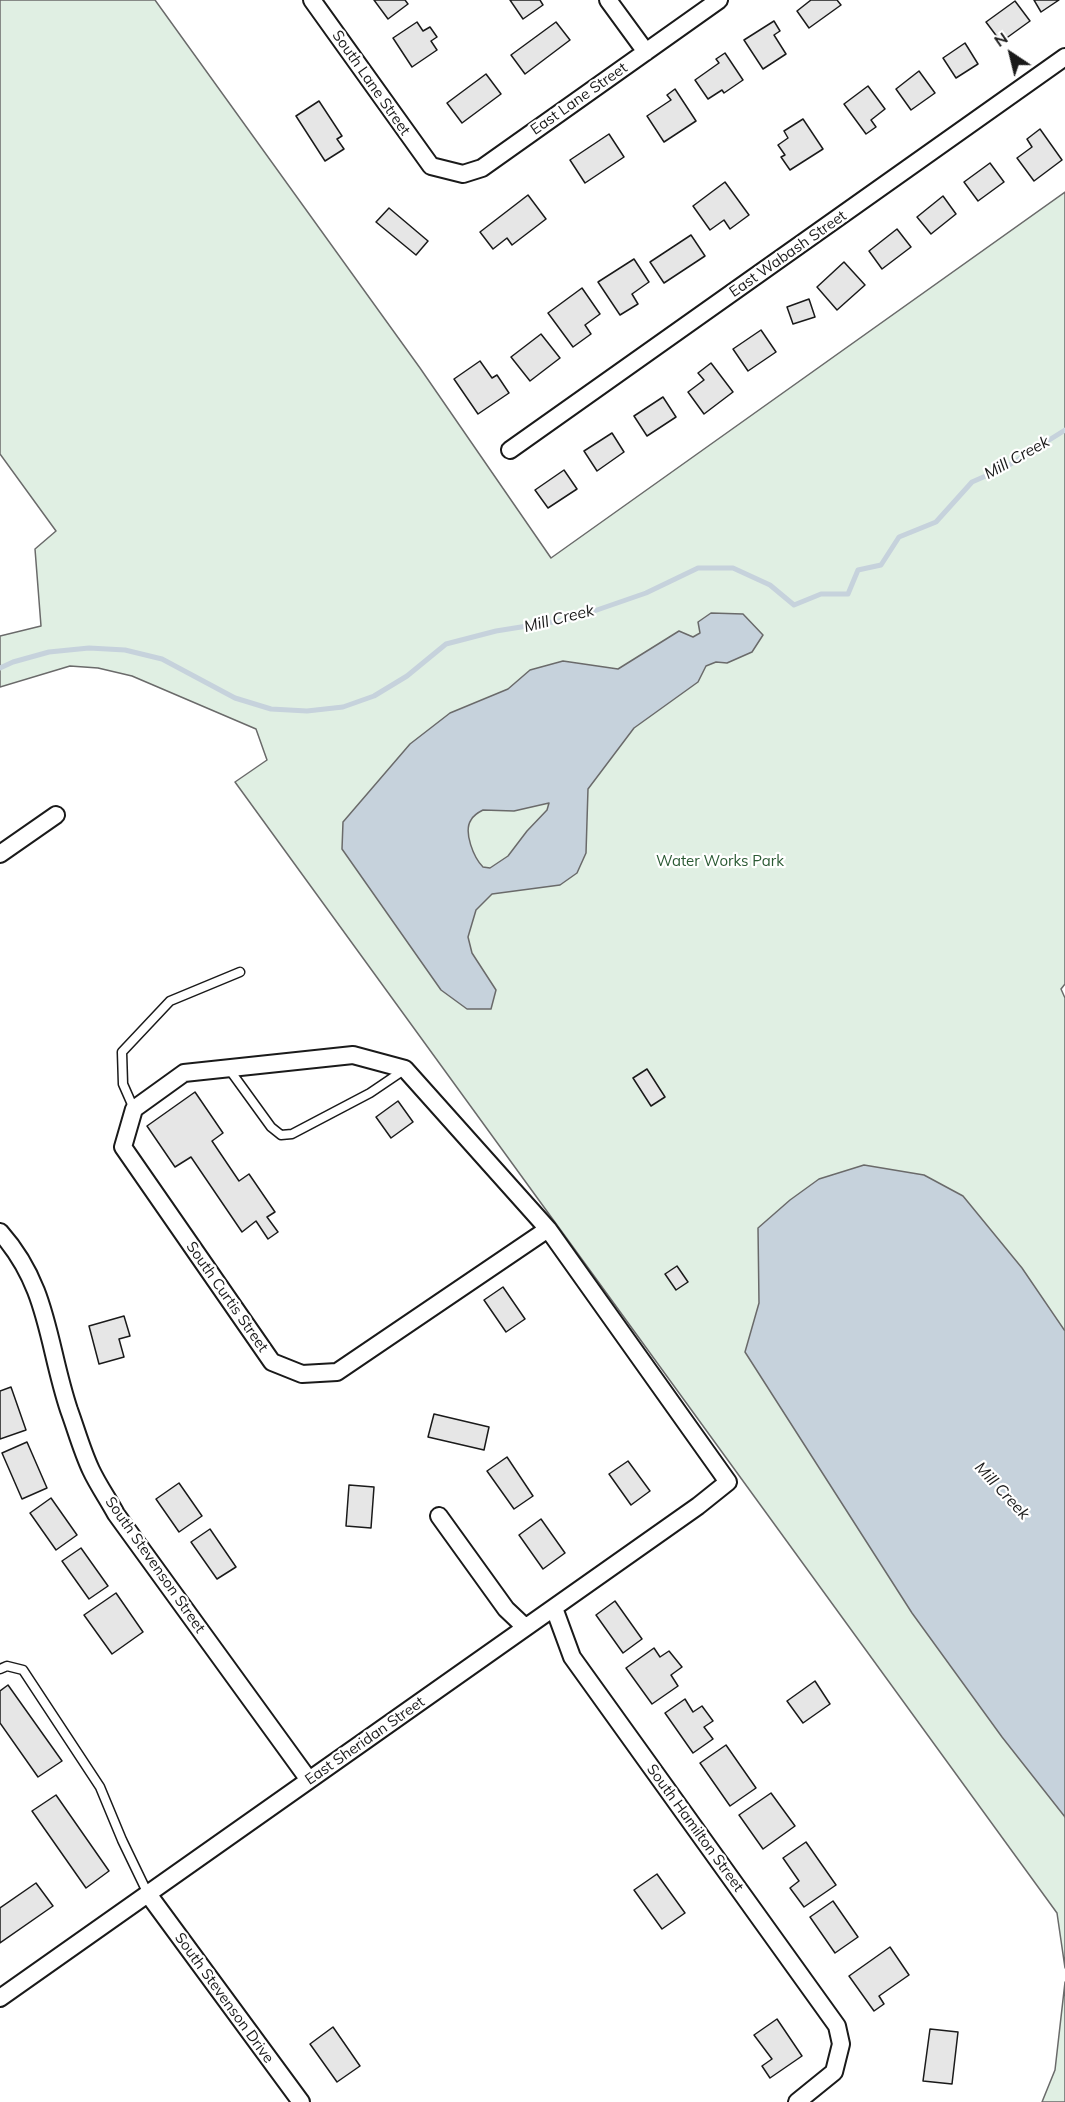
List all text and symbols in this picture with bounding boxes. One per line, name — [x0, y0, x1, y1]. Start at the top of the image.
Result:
north arrow — [981, 24, 1041, 84]
street label: South Lane Street — [328, 27, 414, 139]
text: N — [990, 28, 1011, 51]
street label: East Lane Street — [527, 59, 631, 139]
street label: East Wabash Street — [726, 207, 850, 301]
water label: Mill Creek — [981, 432, 1053, 484]
water label: Mill Creek — [522, 601, 596, 637]
park label: Water Works Park — [656, 852, 784, 870]
street label: South Curtis Street — [182, 1238, 272, 1356]
water label: Mill Creek — [971, 1458, 1033, 1524]
street label: South Stevenson Street — [101, 1493, 209, 1637]
street label: East Sheridan Street — [302, 1693, 428, 1789]
street label: South Hamilton Street — [643, 1761, 747, 1895]
street label: South Stevenson Drive — [171, 1929, 277, 2067]

